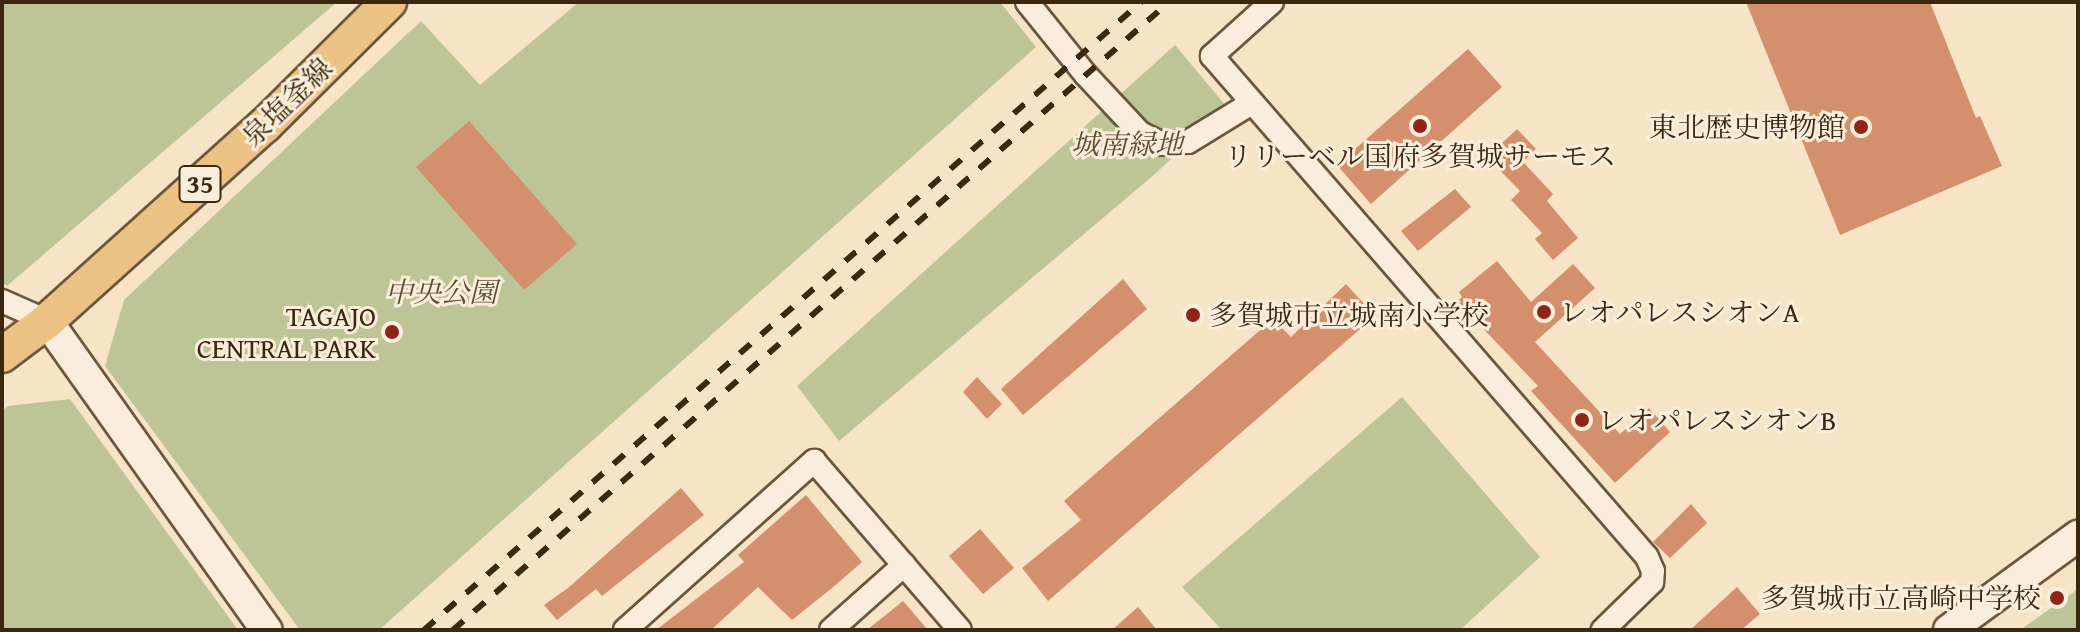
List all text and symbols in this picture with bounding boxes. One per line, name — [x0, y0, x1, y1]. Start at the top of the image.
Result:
street label: 泉塩釜線 — [235, 51, 339, 153]
place label: 東北歴史博物館 — [1649, 110, 1845, 144]
marker: リリーベル国府多賀城サーモス — [1411, 117, 1429, 135]
marker: 東北歴史博物館 — [1852, 118, 1870, 136]
park label: 城南緑地 — [1071, 127, 1183, 161]
place label: リリーベル国府多賀城サーモス — [1224, 139, 1616, 173]
road number: 35 — [178, 162, 222, 206]
park label: 中央公園 — [385, 275, 497, 309]
place label: レオパレスシオンA — [1560, 295, 1801, 329]
place label: 多賀城市立城南小学校 — [1209, 298, 1489, 332]
place label: TAGAJO CENTRAL PARK — [197, 299, 376, 365]
marker: レオパレスシオンA — [1535, 303, 1553, 321]
marker: 多賀城市立城南小学校 — [1184, 306, 1202, 324]
marker: TAGAJO CENTRAL PARK — [383, 323, 401, 341]
place label: レオパレスシオンB — [1598, 403, 1838, 437]
marker: レオパレスシオンB — [1573, 411, 1591, 429]
place label: 多賀城市立高崎中学校 — [1761, 581, 2041, 615]
marker: 多賀城市立高崎中学校 — [2048, 589, 2066, 607]

